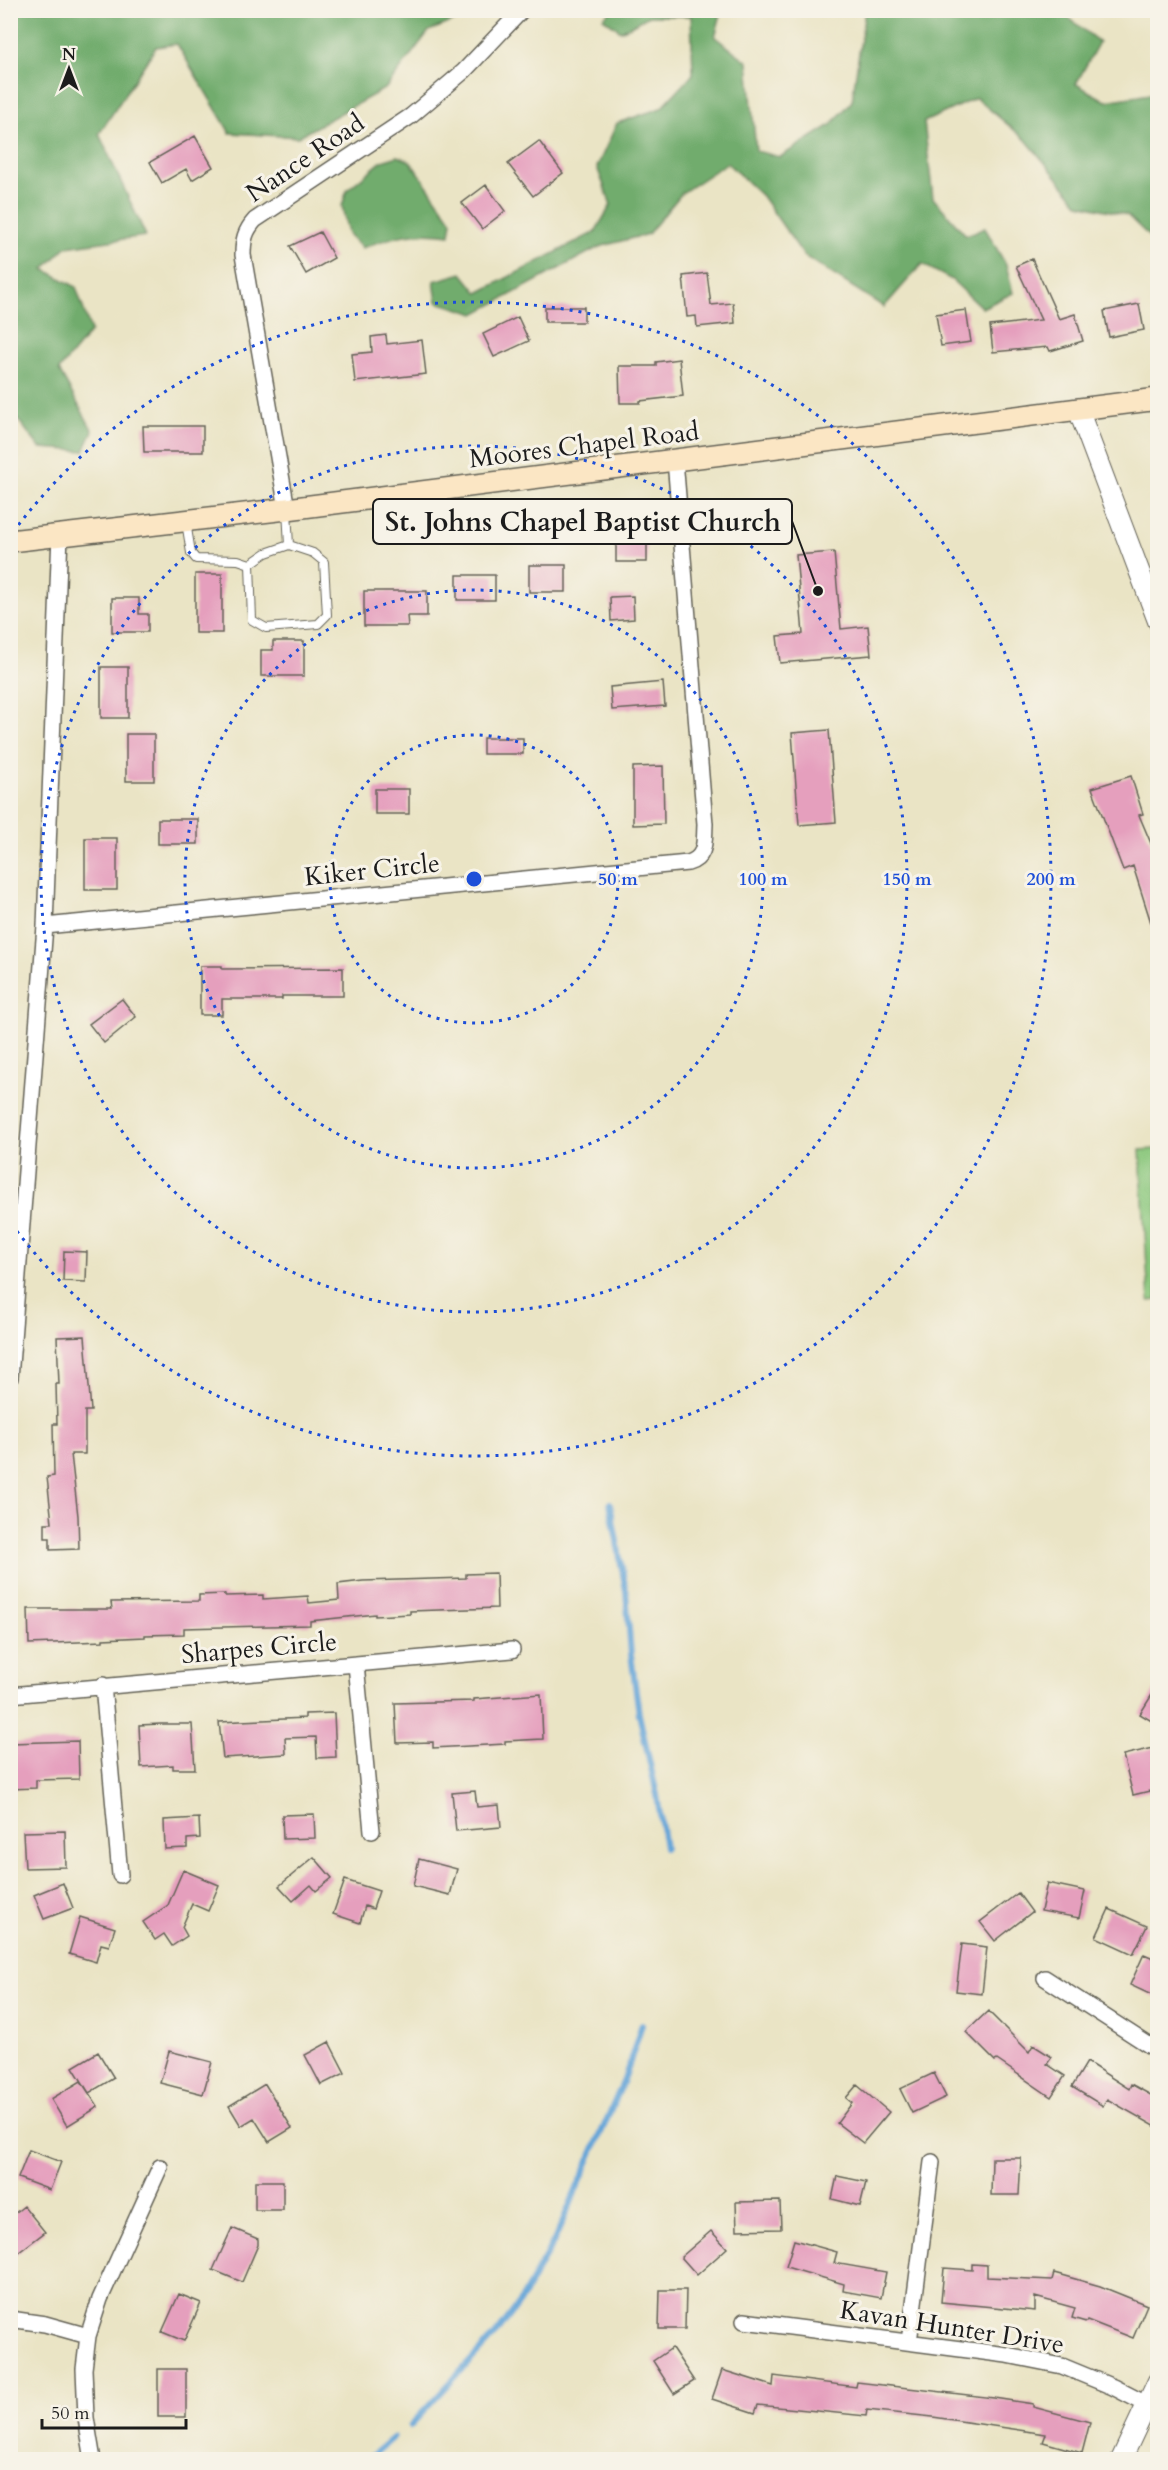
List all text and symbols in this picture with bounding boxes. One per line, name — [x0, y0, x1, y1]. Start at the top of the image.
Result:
north arrow — [39, 39, 99, 99]
text: N — [62, 44, 76, 66]
street label: Nance Road — [239, 105, 371, 211]
street label: Moores Chapel Road — [467, 414, 701, 476]
callout: St. Johns Chapel Baptist Church — [373, 499, 792, 544]
text: St. Johns Chapel Baptist Church — [385, 504, 781, 541]
street label: Kiker Circle — [303, 845, 441, 895]
text: 50 m — [598, 867, 638, 892]
text: 100 m — [738, 867, 788, 892]
text: 150 m — [882, 867, 932, 892]
text: 200 m — [1026, 867, 1076, 892]
centre of rings — [464, 869, 484, 889]
street label: Sharpes Circle — [180, 1624, 338, 1672]
street label: Kavan Hunter Drive — [837, 2292, 1067, 2362]
scale bar — [42, 2392, 186, 2430]
text: 50 m — [51, 2401, 90, 2426]

